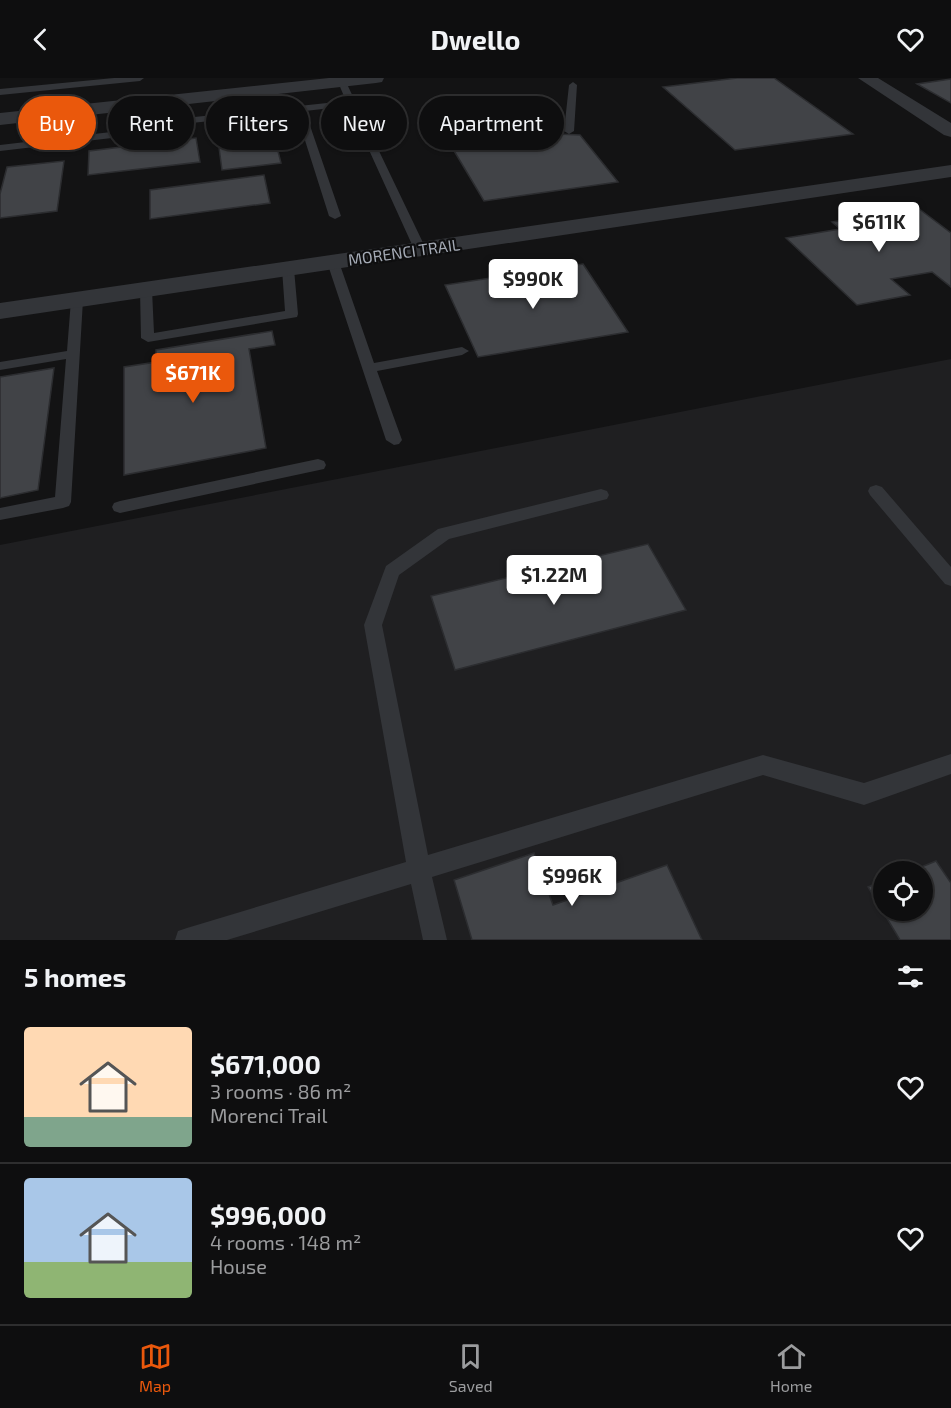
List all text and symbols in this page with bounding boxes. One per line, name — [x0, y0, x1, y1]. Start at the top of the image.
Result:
icon: back — [24, 23, 57, 56]
text: Dwello — [430, 23, 521, 55]
icon: heart — [894, 23, 927, 56]
chip: Buy — [18, 96, 96, 150]
chip: Rent — [108, 96, 194, 150]
chip: Filters — [206, 96, 309, 150]
chip: New — [321, 96, 407, 150]
chip: Apartment — [419, 96, 564, 150]
pin: $611K — [837, 202, 921, 253]
text: $611K — [852, 209, 906, 233]
street label: MORENCI TRAIL — [347, 234, 461, 269]
pin: $990K — [491, 259, 575, 310]
text: $990K — [503, 266, 563, 290]
pin: $671K — [151, 353, 235, 404]
text: $671K — [165, 360, 221, 384]
pin: $1.22M — [505, 555, 603, 606]
text: $1.22M — [521, 562, 587, 586]
pin: $996K — [530, 856, 614, 907]
map controls — [873, 861, 933, 921]
button: locate — [873, 861, 933, 921]
text: $996K — [542, 863, 602, 887]
icon: filters — [894, 960, 927, 993]
text: 5 homes — [24, 961, 126, 992]
text: $671,000 — [210, 1048, 321, 1079]
icon: home — [72, 1051, 144, 1123]
icon: heart — [894, 1071, 927, 1104]
text: 3 rooms · 86 m² — [210, 1079, 351, 1103]
text: Morenci Trail — [210, 1103, 327, 1127]
text: $996,000 — [210, 1199, 327, 1230]
icon: home — [72, 1202, 144, 1274]
icon: heart — [894, 1222, 927, 1255]
text: 4 rooms · 148 m² — [210, 1230, 361, 1254]
text: House — [210, 1254, 267, 1278]
tab: Map — [139, 1340, 172, 1395]
tab: Saved — [449, 1340, 493, 1395]
tab: Home — [770, 1340, 812, 1395]

